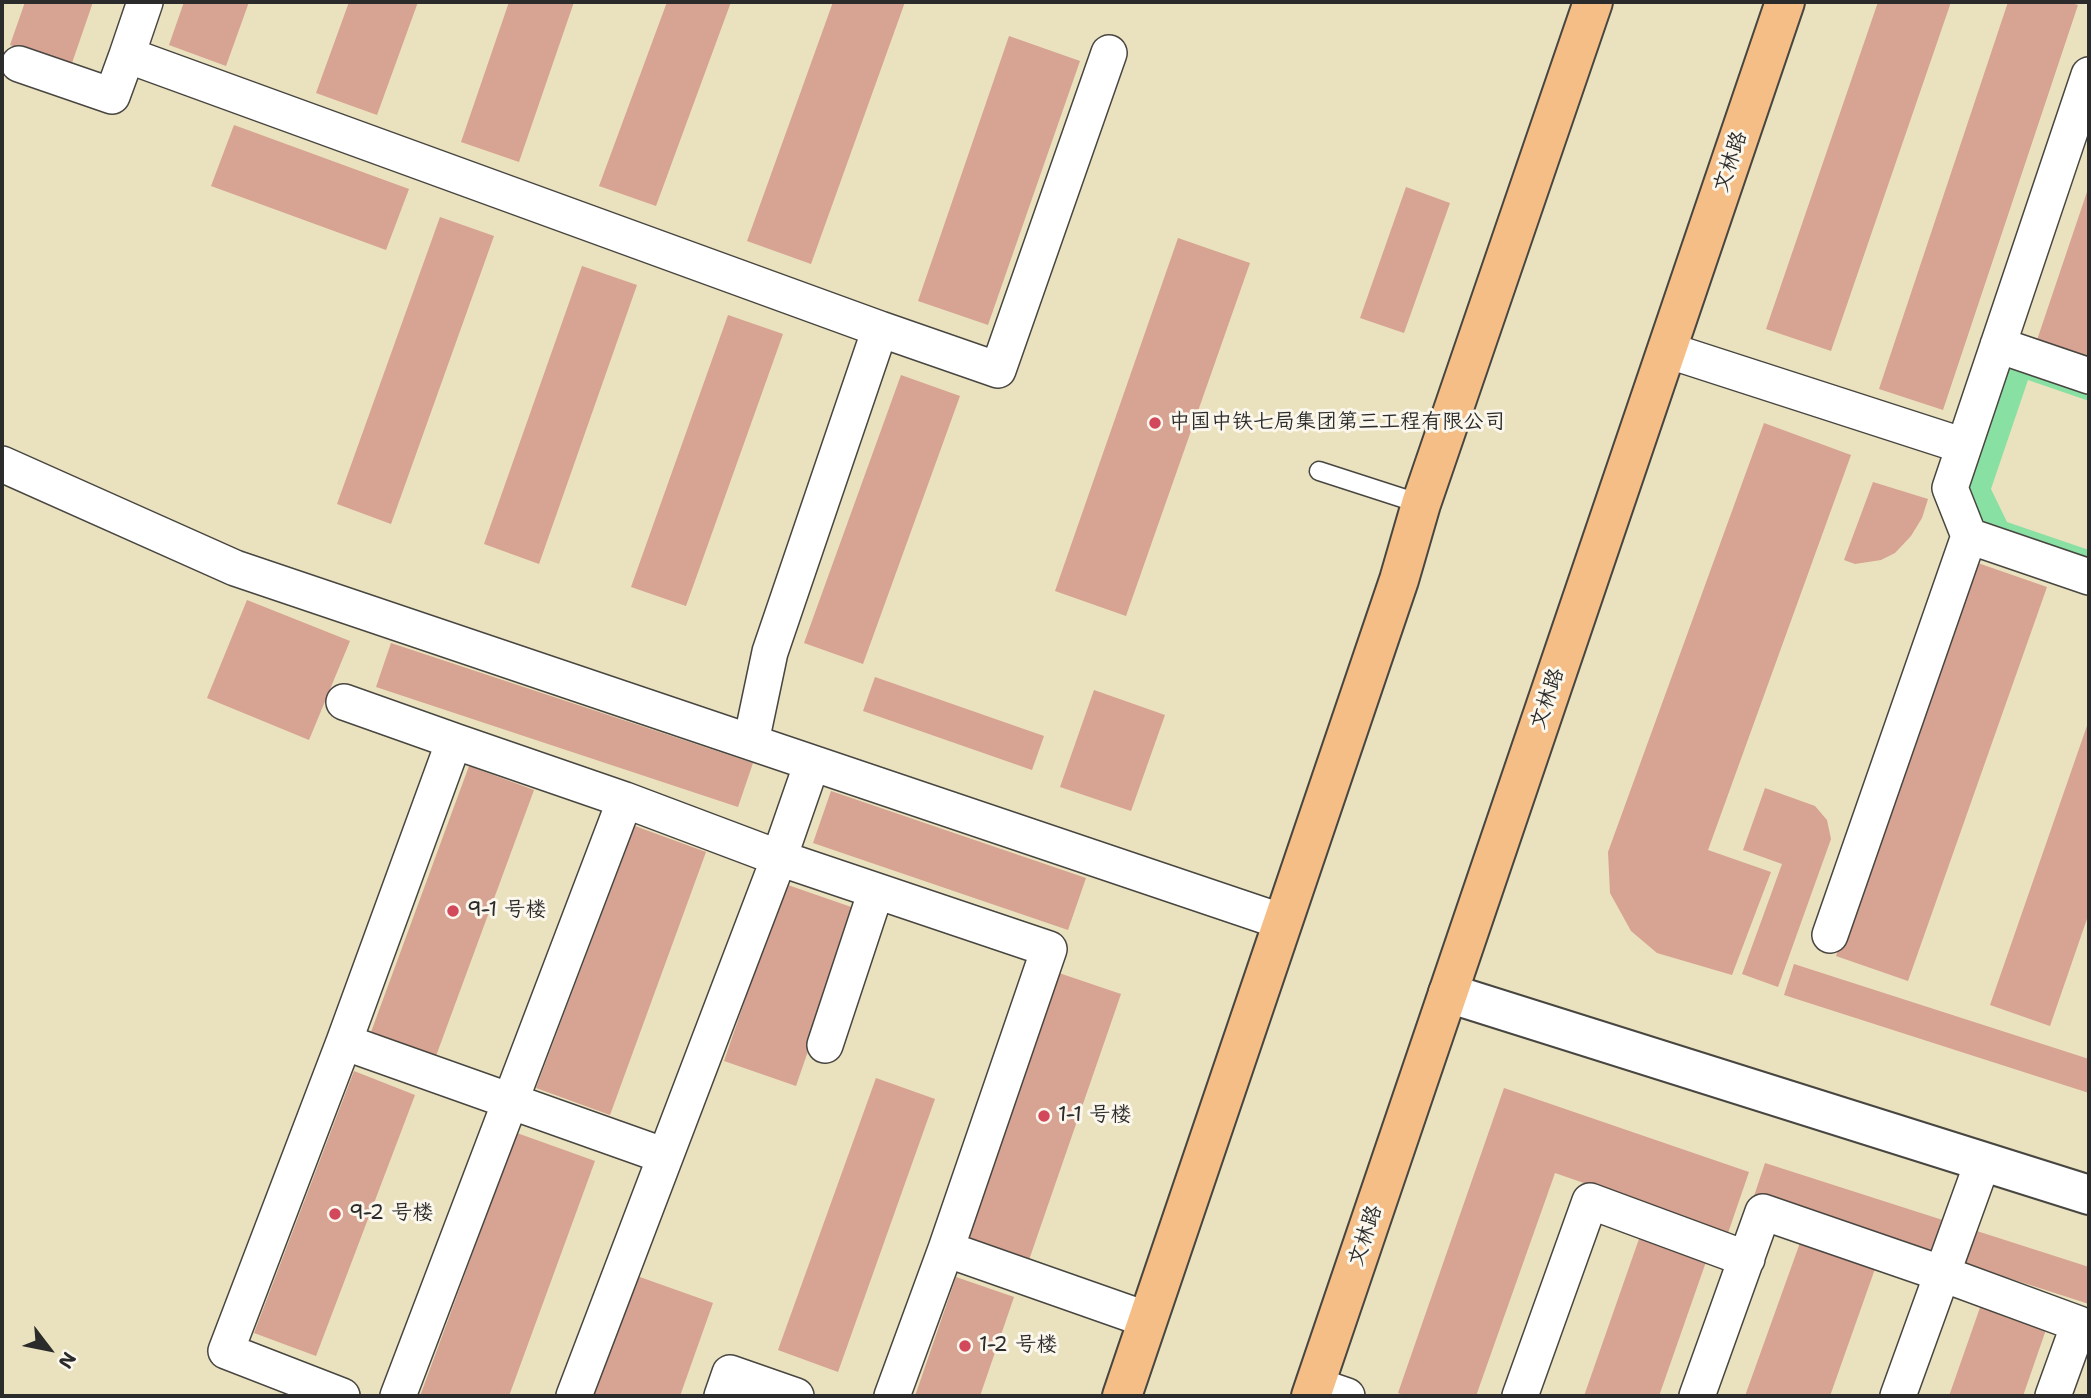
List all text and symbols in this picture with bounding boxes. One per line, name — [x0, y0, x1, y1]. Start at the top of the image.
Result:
street label: 文林路 — [1709, 128, 1753, 196]
place label: 中国中铁七局集团第三工程有限公司 — [1169, 410, 1505, 436]
marker: 中国中铁七局集团第三工程有限公司 — [1147, 415, 1163, 431]
street label: 文林路 — [1526, 665, 1570, 733]
place label: 9-1 号楼 — [467, 898, 546, 924]
marker: 9-1 号楼 — [445, 903, 461, 919]
place label: 1-1 号楼 — [1058, 1103, 1131, 1129]
marker: 1-1 号楼 — [1036, 1108, 1052, 1124]
place label: 9-2 号楼 — [349, 1201, 433, 1227]
street label: 文林路 — [1344, 1202, 1388, 1270]
marker: 9-2 号楼 — [327, 1206, 343, 1222]
north arrow — [14, 1314, 84, 1384]
place label: 1-2 号楼 — [979, 1333, 1057, 1359]
marker: 1-2 号楼 — [957, 1338, 973, 1354]
text: N — [53, 1347, 82, 1373]

